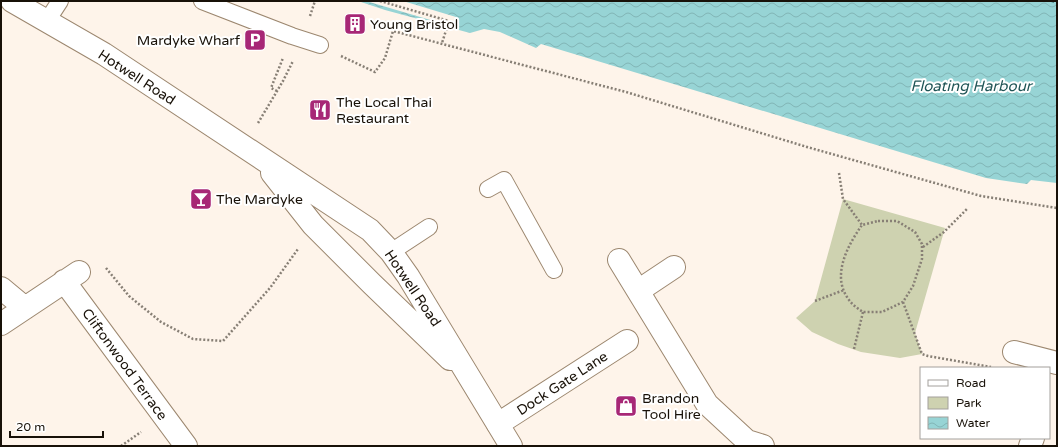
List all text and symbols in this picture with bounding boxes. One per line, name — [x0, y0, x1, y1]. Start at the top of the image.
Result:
building icon: Young Bristol — [342, 11, 368, 37]
place label: Young Bristol — [370, 16, 458, 33]
parking icon: Mardyke Wharf — [242, 27, 268, 53]
place label: Mardyke Wharf — [137, 32, 241, 49]
street label: Hotwell Road — [95, 46, 179, 109]
water label: Floating Harbour — [910, 77, 1034, 95]
place label: The Local Thai Restaurant — [336, 94, 432, 127]
restaurant icon: The Local Thai Restaurant — [307, 97, 333, 123]
bar icon: The Mardyke — [188, 186, 214, 212]
place label: The Mardyke — [216, 191, 303, 208]
street label: Hotwell Road — [381, 247, 444, 330]
street label: Cliftonwood Terrace — [78, 305, 171, 424]
street label: Dock Gate Lane — [514, 348, 611, 419]
legend — [920, 367, 1050, 439]
text: Road — [956, 376, 986, 390]
place label: Brandon Tool Hire — [642, 390, 701, 423]
shop icon: Brandon Tool Hire — [613, 393, 639, 419]
text: Park — [956, 396, 982, 410]
scale bar — [10, 413, 103, 439]
text: Water — [956, 416, 991, 430]
text: 20 m — [16, 420, 45, 434]

